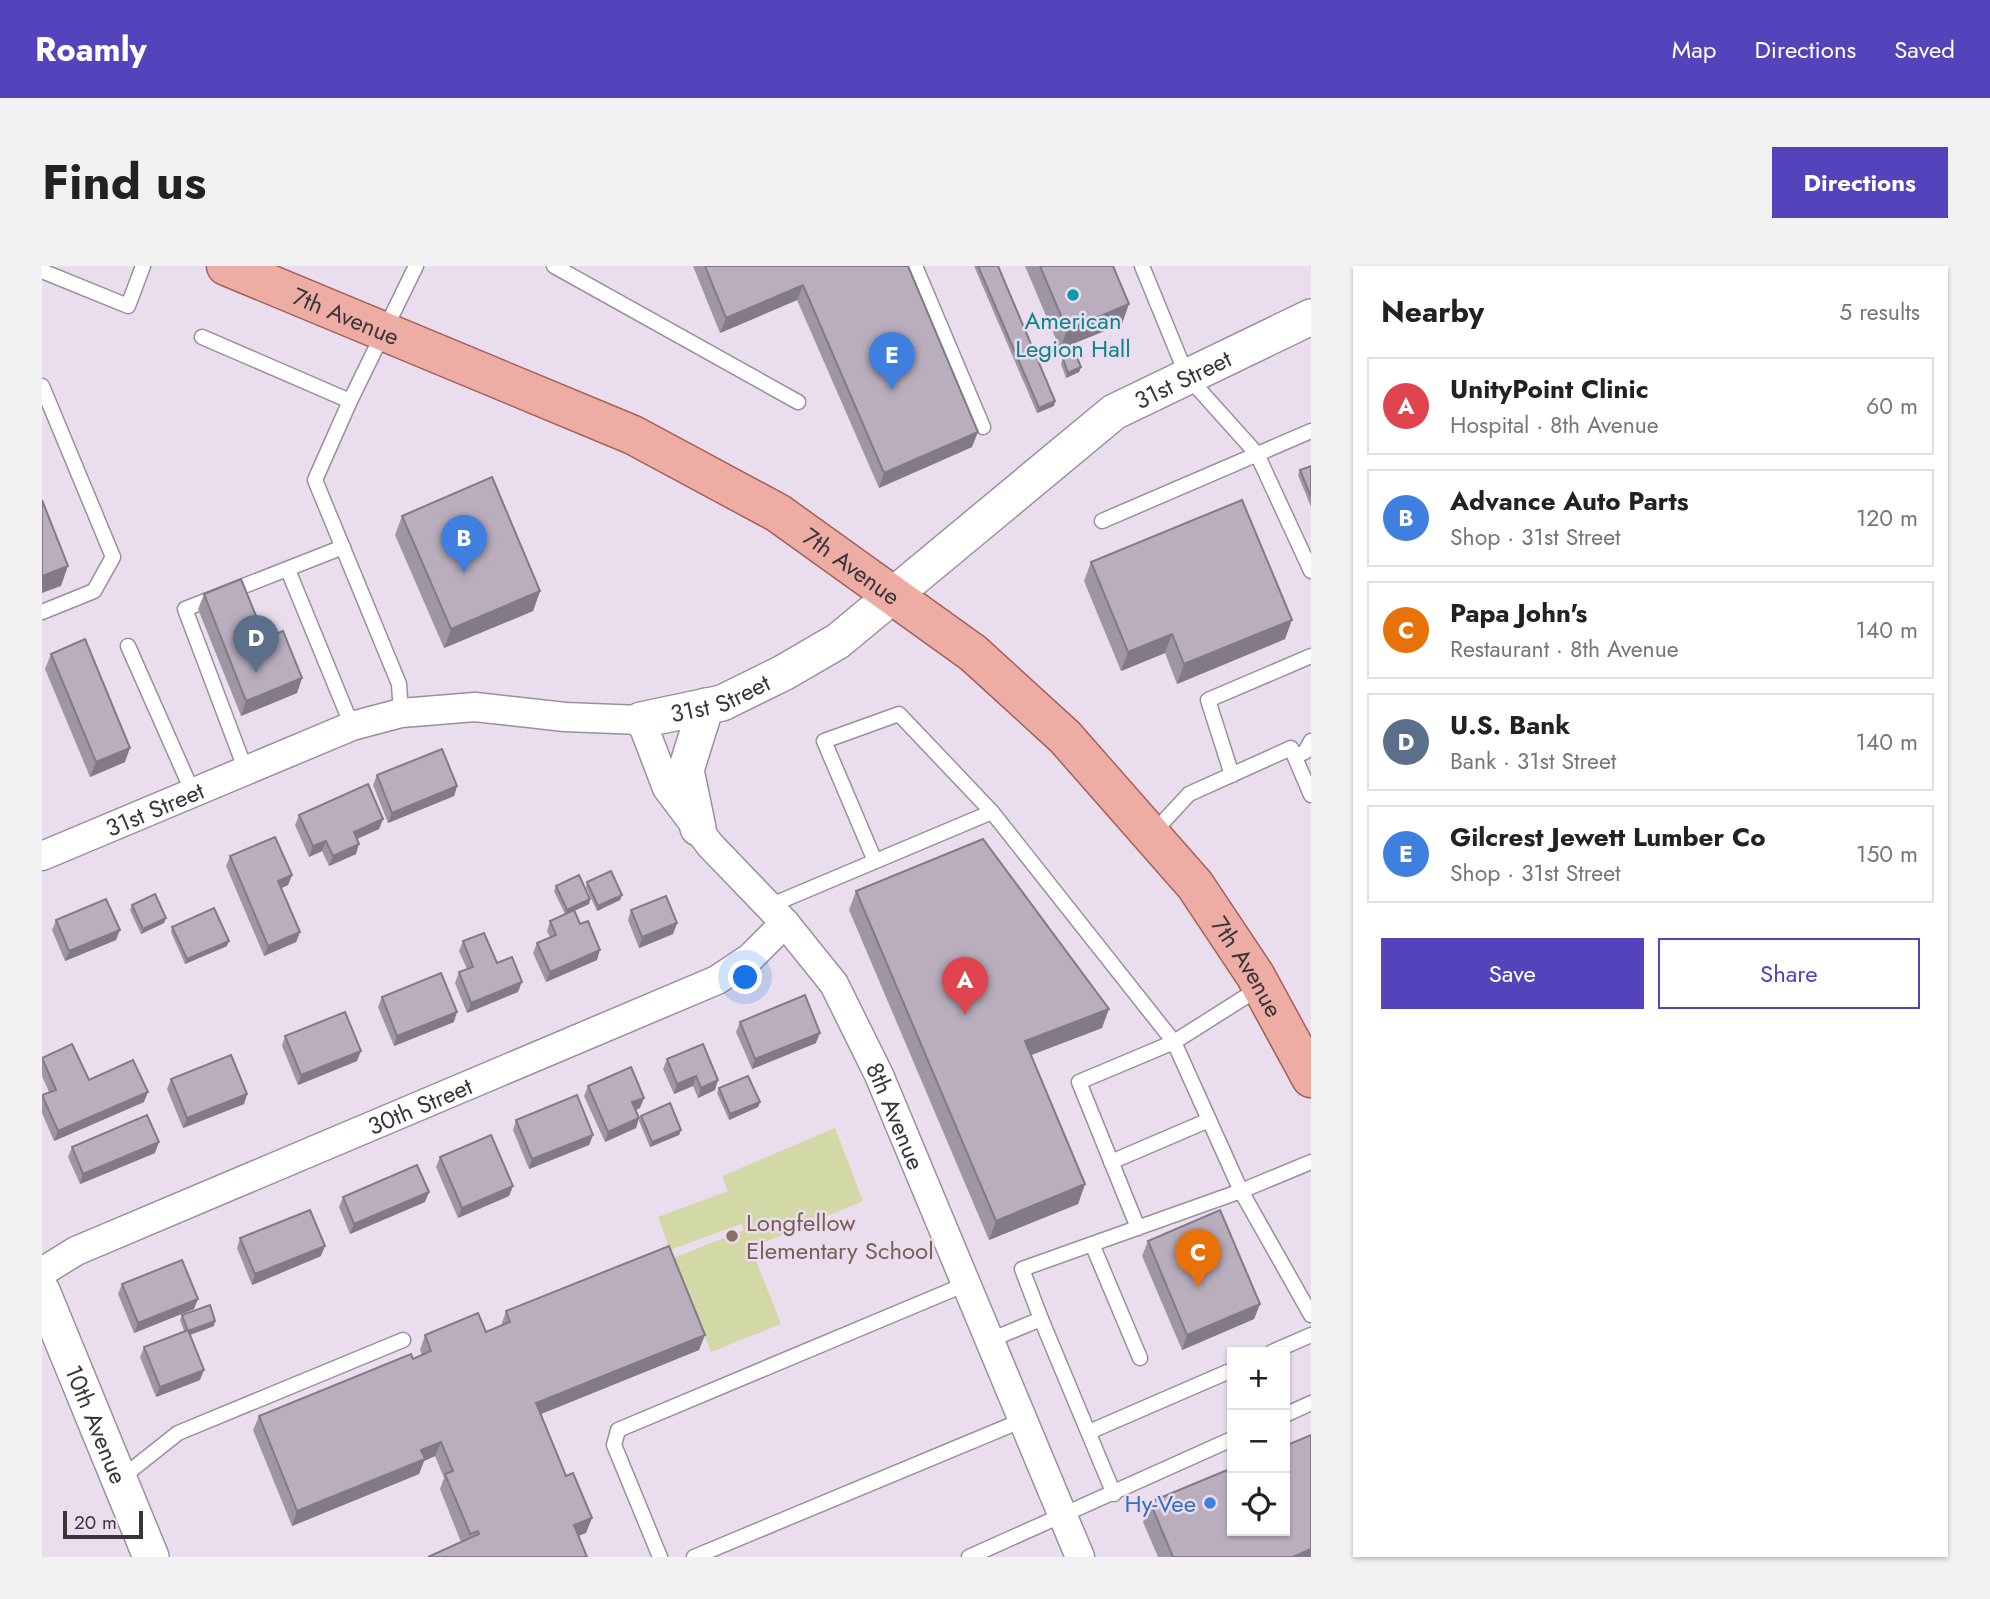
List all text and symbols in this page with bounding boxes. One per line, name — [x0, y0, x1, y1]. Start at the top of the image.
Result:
text: Roamly — [35, 26, 147, 73]
text: Map — [1672, 32, 1717, 67]
text: Directions — [1755, 32, 1856, 67]
text: Saved — [1894, 32, 1955, 67]
text: Find us — [42, 147, 206, 217]
button: Directions — [1772, 147, 1948, 218]
street label: 7th Avenue — [287, 278, 405, 354]
marker: American Legion Hall — [1065, 287, 1081, 303]
text: Nearby — [1381, 290, 1484, 333]
text: 5 results — [1839, 295, 1920, 329]
place label: American Legion Hall — [1015, 303, 1131, 366]
pin: E — [869, 332, 915, 390]
street label: 31st Street — [1128, 341, 1237, 417]
text: UnityPoint Clinic — [1450, 370, 1649, 408]
text: A — [1398, 389, 1414, 423]
text: 60 m — [1866, 389, 1918, 423]
text: Hospital · 8th Avenue — [1450, 408, 1659, 442]
text: Advance Auto Parts — [1450, 482, 1689, 520]
text: B — [1398, 501, 1414, 535]
text: 120 m — [1856, 501, 1918, 535]
pin: B — [441, 515, 487, 573]
street label: 7th Avenue — [796, 519, 908, 613]
text: Shop · 31st Street — [1450, 520, 1621, 554]
text: Papa John's — [1450, 594, 1587, 632]
text: C — [1398, 613, 1414, 647]
text: 140 m — [1856, 613, 1918, 647]
pin: D — [233, 615, 279, 673]
text: Restaurant · 8th Avenue — [1450, 632, 1679, 666]
street label: 31st Street — [667, 665, 776, 731]
text: U.S. Bank — [1450, 706, 1570, 744]
text: D — [1398, 725, 1414, 759]
text: 140 m — [1856, 725, 1918, 759]
text: Bank · 31st Street — [1450, 744, 1616, 778]
street label: 31st Street — [100, 773, 209, 845]
text: Gilcrest Jewett Lumber Co — [1450, 818, 1766, 856]
text: E — [1399, 837, 1413, 871]
text: 150 m — [1856, 837, 1918, 871]
text: Shop · 31st Street — [1450, 856, 1621, 890]
street label: 7th Avenue — [1203, 909, 1292, 1023]
button: Save — [1381, 938, 1644, 1009]
button: Share — [1658, 938, 1920, 1009]
pin: A — [942, 957, 988, 1015]
your location — [728, 960, 762, 994]
street label: 8th Avenue — [858, 1056, 934, 1175]
street label: 30th Street — [362, 1068, 477, 1143]
place label: Longfellow Elementary School — [746, 1205, 934, 1268]
marker: Longfellow Elementary School — [724, 1228, 740, 1244]
pin: C — [1175, 1229, 1221, 1287]
map controls — [1227, 1347, 1290, 1536]
button: + — [1227, 1347, 1290, 1410]
street label: 10th Avenue — [57, 1359, 137, 1489]
button: − — [1227, 1410, 1290, 1473]
button: locate — [1227, 1473, 1290, 1536]
place label: Hy-Vee — [1125, 1486, 1196, 1521]
marker: Hy-Vee — [1202, 1495, 1218, 1511]
scale bar — [63, 1508, 144, 1540]
text: 20 m — [74, 1509, 117, 1536]

